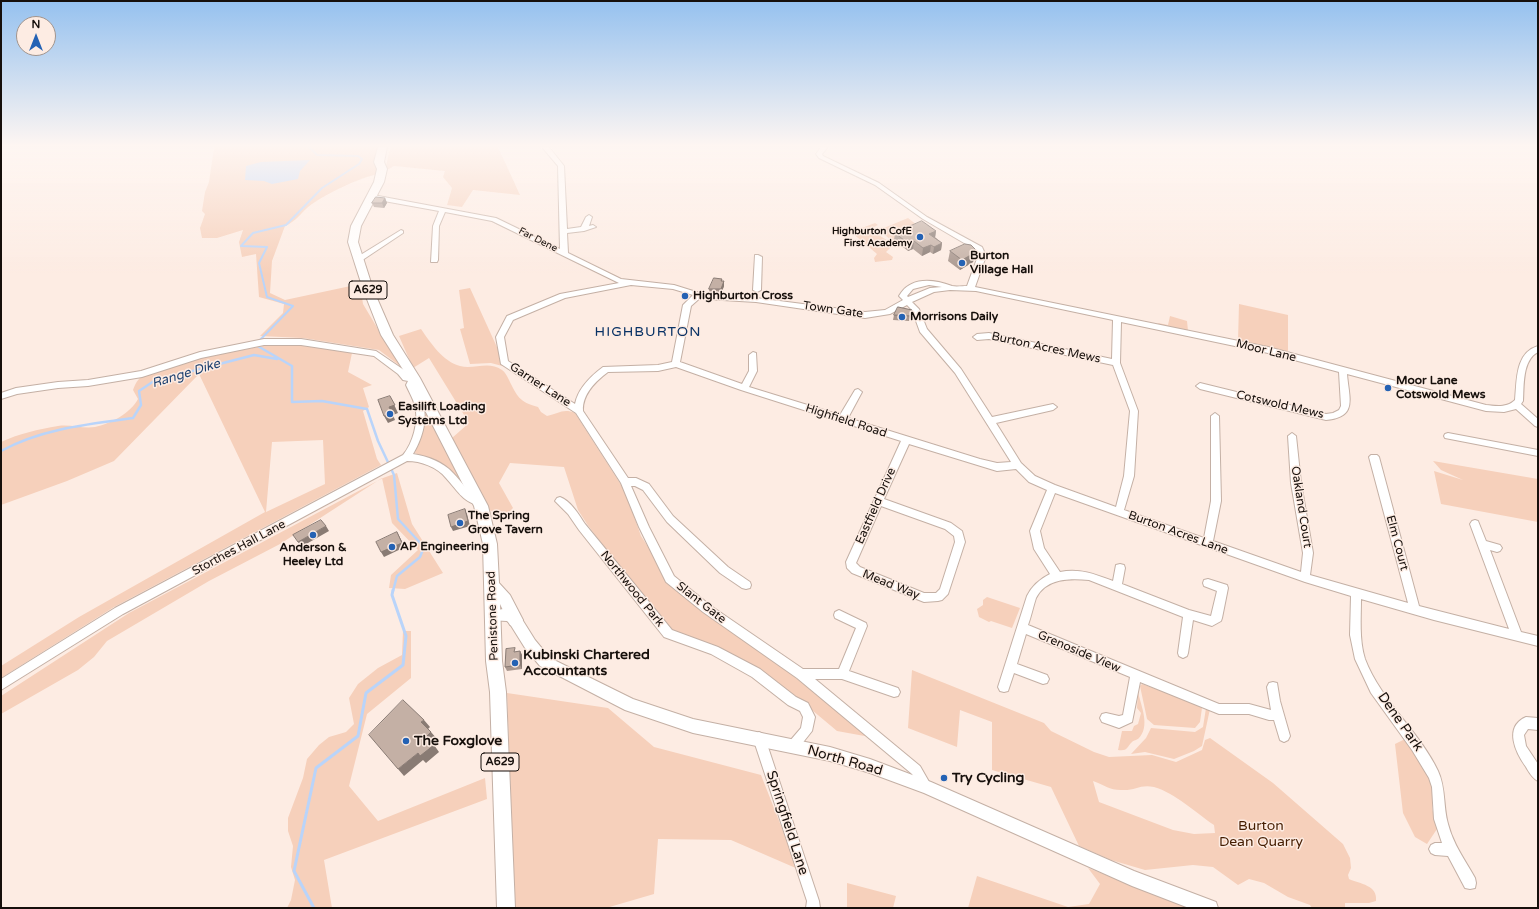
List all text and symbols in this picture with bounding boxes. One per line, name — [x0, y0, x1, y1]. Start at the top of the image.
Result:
north arrow — [16, 16, 56, 56]
text: N — [32, 18, 40, 31]
street label: Far Dene — [517, 225, 559, 255]
place label: Highburton CofE First Academy — [832, 225, 912, 248]
marker: Highburton CofE First Academy — [915, 232, 925, 242]
place label: Burton Village Hall — [970, 249, 1033, 277]
marker: Burton Village Hall — [957, 258, 967, 268]
road number: A629 — [349, 281, 387, 299]
place label: Highburton Cross — [693, 289, 793, 303]
marker: Highburton Cross — [680, 291, 690, 301]
street label: Town Gate — [802, 299, 864, 321]
place label: Morrisons Daily — [910, 310, 998, 324]
marker: Morrisons Daily — [897, 312, 907, 322]
district label: HIGHBURTON — [595, 324, 701, 340]
street label: Burton Acres Mews — [990, 329, 1102, 367]
street label: Moor Lane — [1234, 337, 1298, 365]
water label: Range Dike — [150, 356, 222, 392]
street label: Garner Lane — [507, 360, 573, 410]
place label: Moor Lane Cotswold Mews — [1396, 374, 1486, 402]
marker: Moor Lane Cotswold Mews — [1383, 383, 1393, 393]
street label: Cotswold Mews — [1235, 388, 1325, 422]
place label: Easilift Loading Systems Ltd — [398, 400, 486, 428]
street label: Highfield Road — [803, 401, 889, 441]
marker: Easilift Loading Systems Ltd — [385, 409, 395, 419]
street label: Eastfield Drive — [853, 465, 899, 547]
street label: Oakland Court — [1287, 465, 1315, 549]
street label: Burton Acres Lane — [1126, 508, 1230, 558]
place label: The Spring Grove Tavern — [468, 509, 543, 537]
street label: Elm Court — [1383, 514, 1411, 572]
street label: Storthes Hall Lane — [190, 517, 288, 579]
marker: The Spring Grove Tavern — [455, 518, 465, 528]
marker: Anderson & Heeley Ltd — [308, 530, 318, 540]
place label: AP Engineering — [400, 540, 489, 554]
place label: Anderson & Heeley Ltd — [279, 541, 347, 569]
marker: AP Engineering — [387, 542, 397, 552]
street label: Northwood Park — [597, 548, 667, 630]
street label: Mead Way — [860, 567, 922, 603]
street label: Penistone Road — [484, 571, 502, 661]
street label: Slant Gate — [673, 579, 729, 627]
street label: Grenoside View — [1035, 628, 1123, 676]
place label: Kubinski Chartered Accountants — [523, 647, 650, 680]
marker: Kubinski Chartered Accountants — [510, 658, 520, 668]
street label: Dene Park — [1374, 689, 1426, 755]
place label: The Foxglove — [414, 733, 502, 749]
marker: The Foxglove — [401, 736, 411, 746]
street label: North Road — [805, 742, 885, 780]
road number: A629 — [481, 753, 519, 771]
street label: Springfield Lane — [762, 769, 812, 877]
place label: Try Cycling — [952, 770, 1024, 786]
marker: Try Cycling — [939, 773, 949, 783]
park label: Burton Dean Quarry — [1219, 818, 1303, 850]

